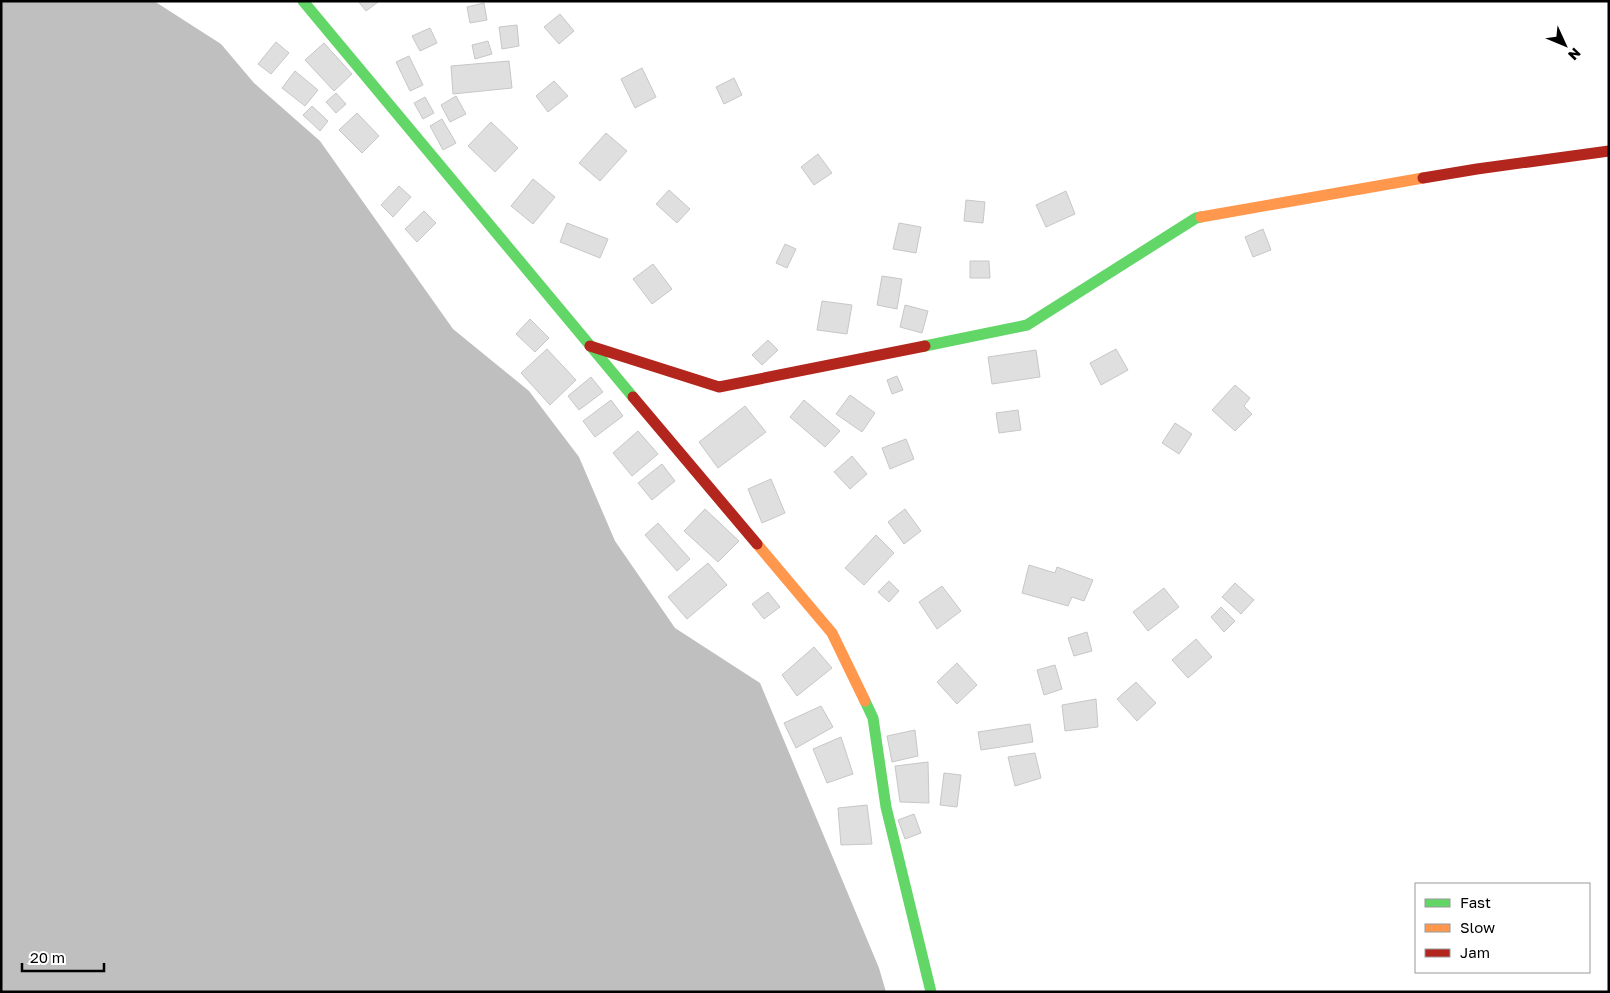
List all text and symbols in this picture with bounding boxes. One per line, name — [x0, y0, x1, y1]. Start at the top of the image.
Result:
north arrow — [1540, 20, 1590, 70]
text: N — [1565, 45, 1585, 64]
legend — [1415, 883, 1590, 973]
text: Fast — [1460, 893, 1491, 911]
text: Slow — [1460, 918, 1495, 936]
scale bar — [22, 940, 105, 972]
text: Jam — [1460, 943, 1490, 961]
text: 20 m — [30, 948, 65, 966]

